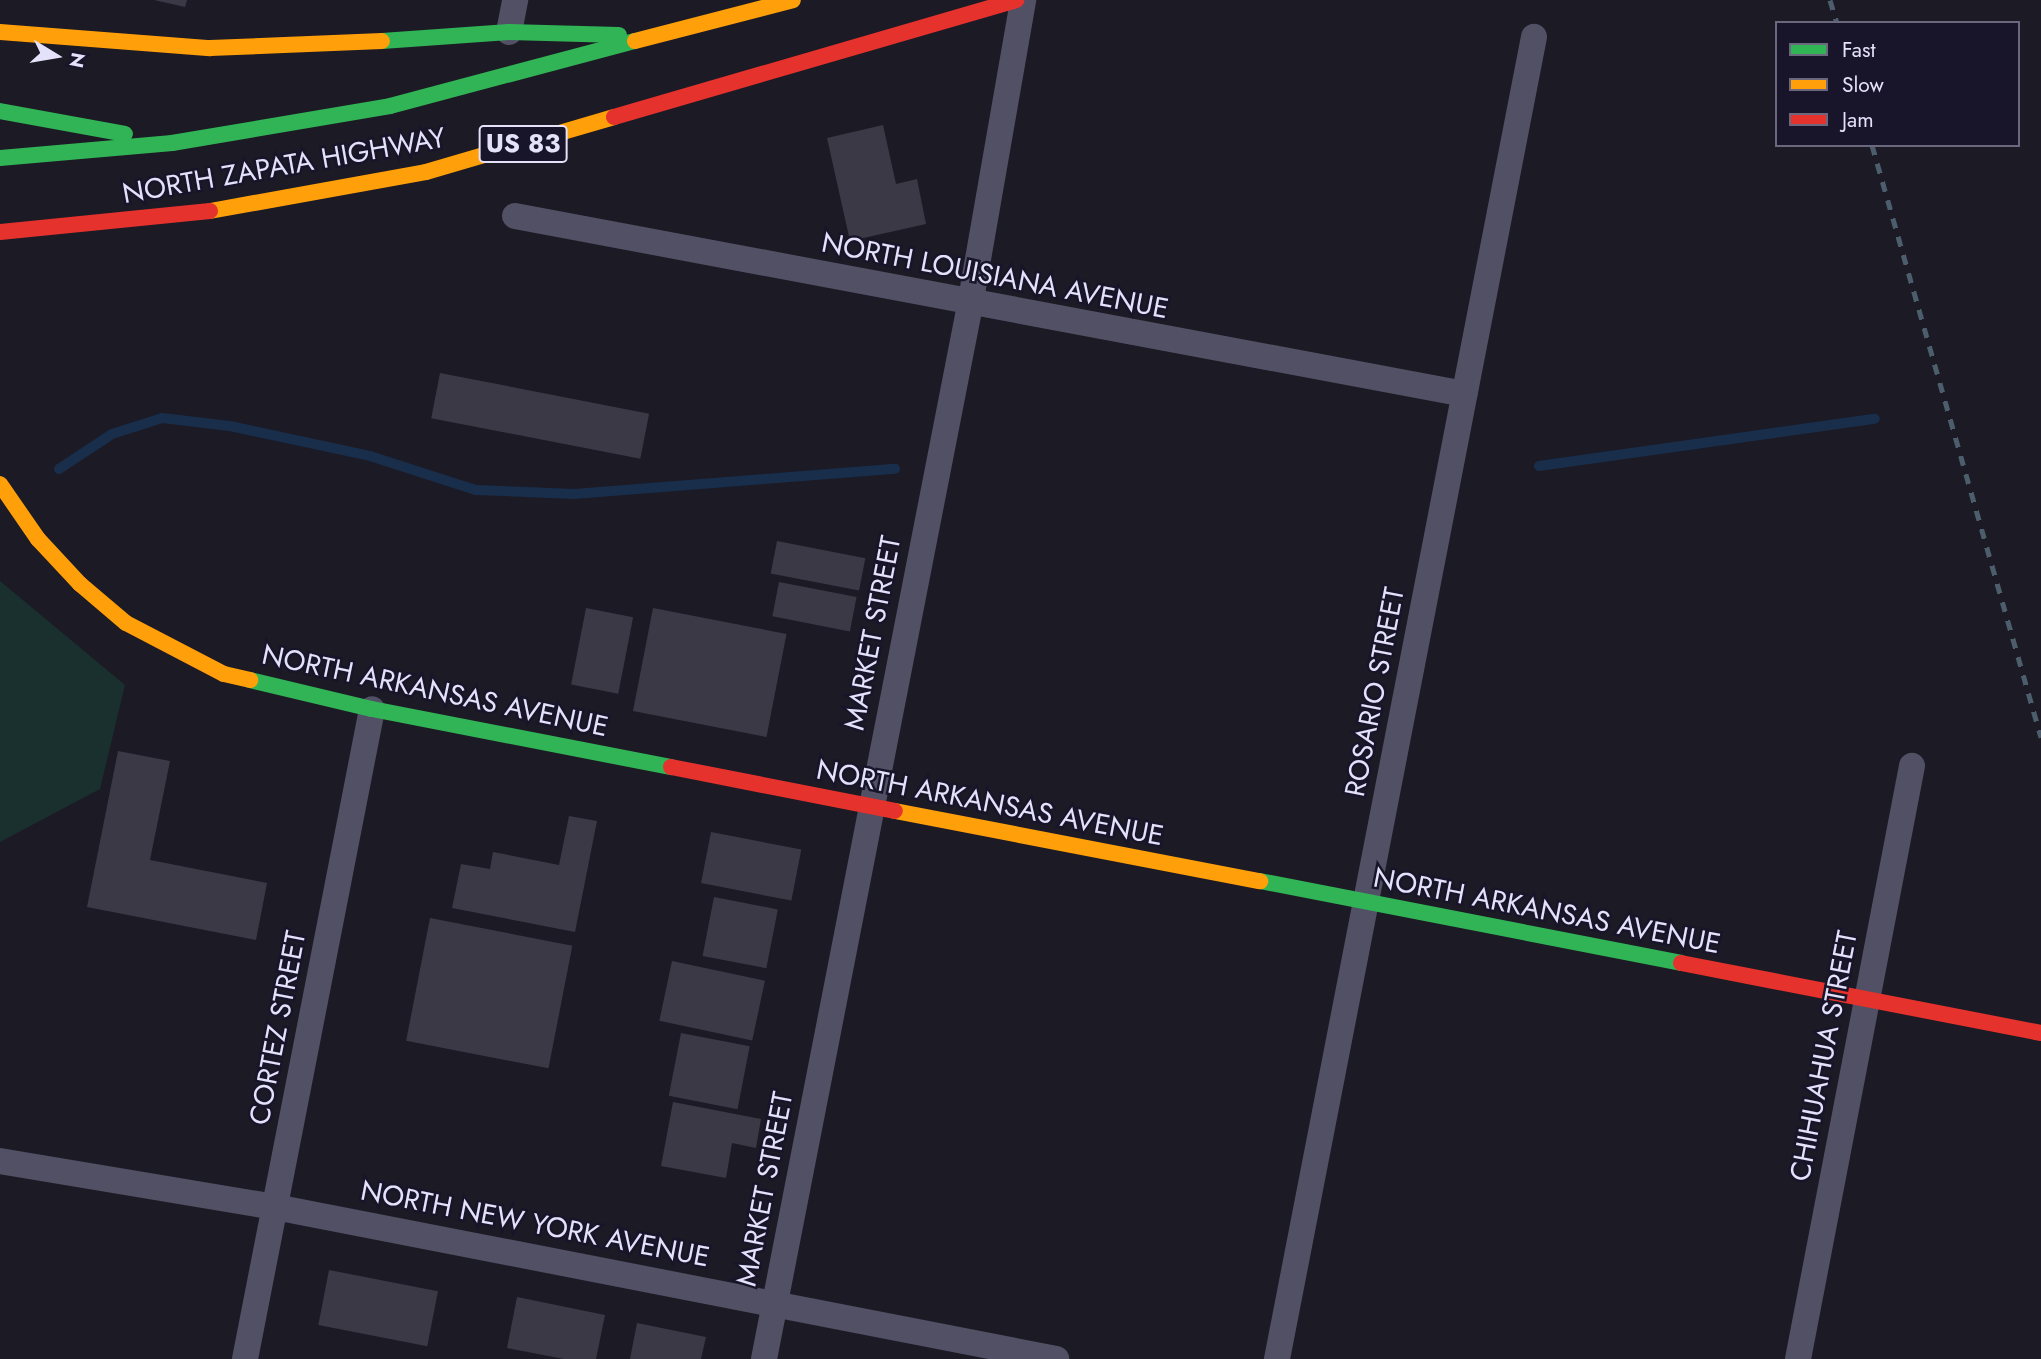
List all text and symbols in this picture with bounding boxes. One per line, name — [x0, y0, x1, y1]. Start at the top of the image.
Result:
north arrow — [21, 21, 91, 91]
legend — [1775, 21, 2020, 147]
text: Fast — [1842, 35, 1875, 65]
text: N — [62, 50, 92, 70]
text: Slow — [1842, 70, 1884, 100]
text: Jam — [1842, 105, 1874, 135]
street label: NORTH ZAPATA HIGHWAY — [120, 121, 448, 211]
road number: US 83 — [477, 122, 568, 167]
street label: NORTH LOUISIANA AVENUE — [819, 226, 1171, 326]
street label: MARKET STREET — [838, 533, 908, 733]
street label: ROSARIO STREET — [1338, 584, 1412, 800]
street label: NORTH ARKANSAS AVENUE — [259, 638, 611, 744]
street label: NORTH ARKANSAS AVENUE — [814, 753, 1166, 853]
street label: NORTH ARKANSAS AVENUE — [1371, 861, 1723, 961]
street label: CORTEZ STREET — [243, 928, 313, 1128]
street label: CHIHUAHUA STREET — [1783, 928, 1865, 1184]
street label: MARKET STREET — [730, 1089, 800, 1289]
street label: NORTH NEW YORK AVENUE — [358, 1174, 712, 1274]

